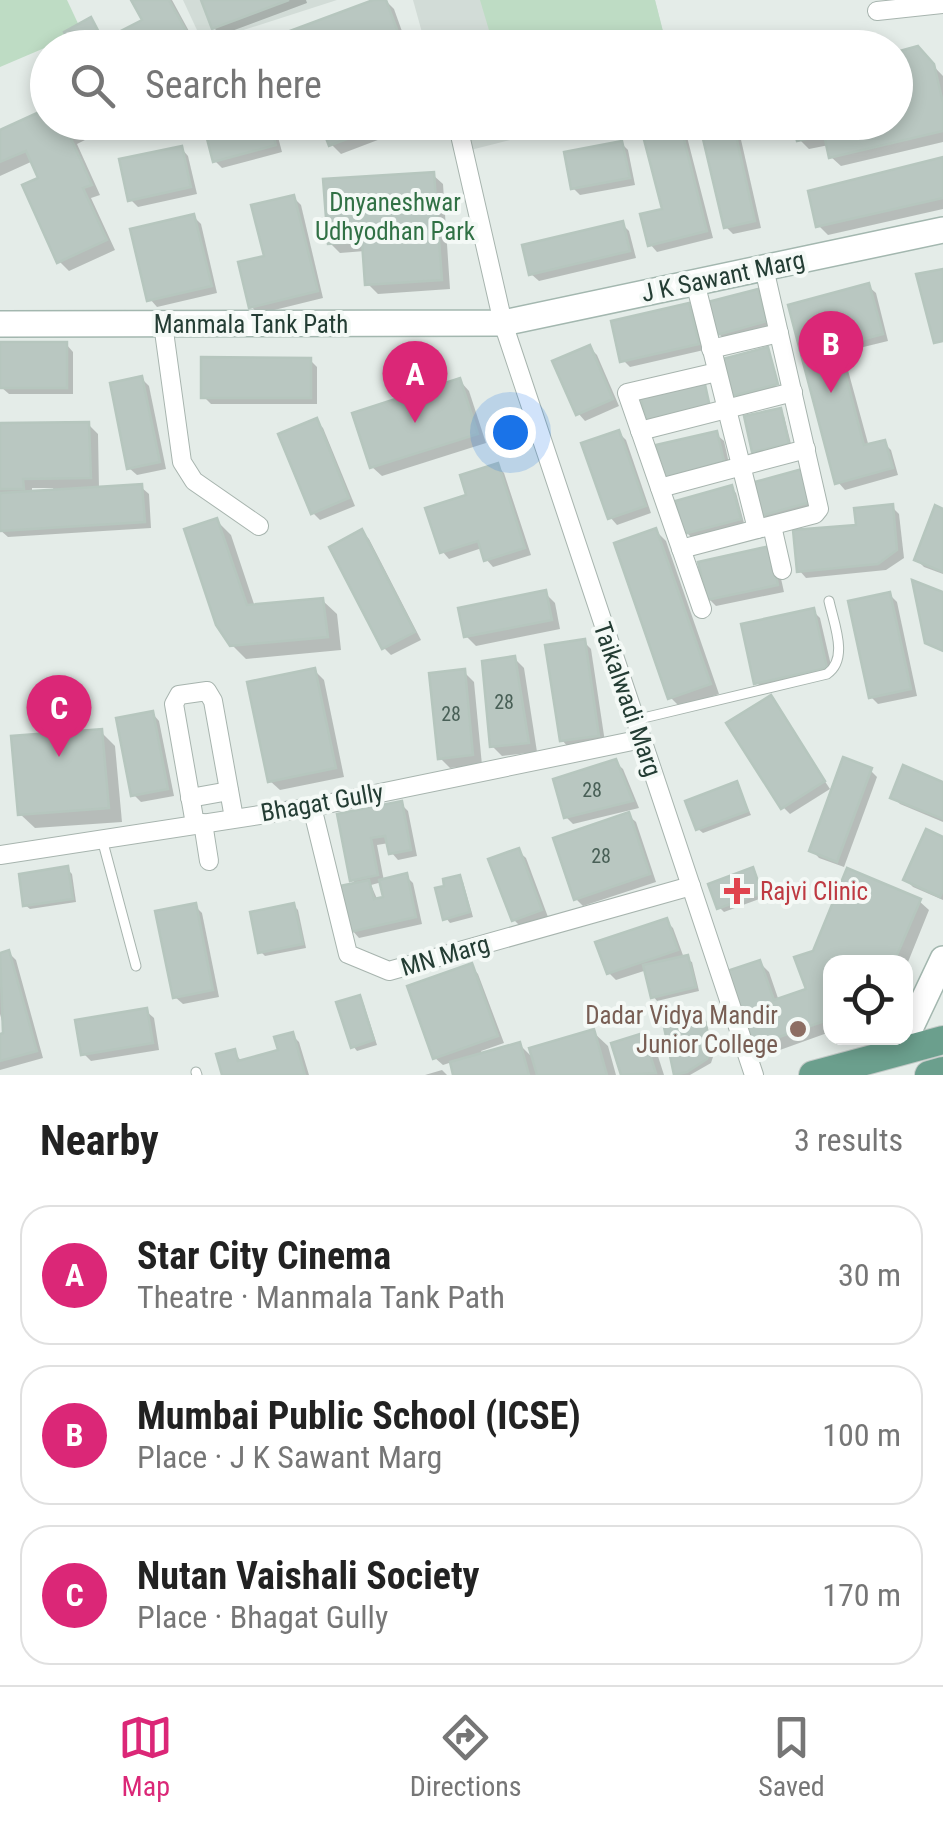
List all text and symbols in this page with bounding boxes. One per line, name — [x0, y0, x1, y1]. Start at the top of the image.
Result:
search box — [30, 30, 913, 140]
icon: search — [65, 58, 120, 113]
text: Search here — [145, 63, 322, 107]
park label: Dnyaneshwar Udhyodhan Park — [315, 188, 476, 246]
street label: J K Sawant Marg — [639, 245, 807, 308]
street label: Manmala Tank Path — [154, 310, 348, 339]
pin: B — [798, 310, 864, 393]
pin: A — [382, 340, 448, 423]
your location — [485, 407, 536, 458]
street label: Taikalwadi Marg — [588, 618, 667, 780]
pin: C — [27, 674, 92, 757]
house number: 28 — [494, 690, 514, 714]
house number: 28 — [441, 702, 461, 726]
street label: Bhagat Gully — [259, 777, 386, 828]
house number: 28 — [582, 778, 602, 802]
house number: 28 — [591, 844, 611, 868]
place label: Rajvi Clinic — [760, 877, 868, 906]
marker: Rajvi Clinic — [724, 878, 750, 904]
street label: MN Marg — [398, 929, 493, 982]
map controls — [823, 955, 913, 1045]
button: locate — [823, 955, 913, 1045]
place label: Dadar Vidya Mandir Junior College — [585, 1001, 778, 1059]
marker: Dadar Vidya Mandir Junior College — [787, 1018, 809, 1040]
text: Nearby — [40, 1116, 159, 1165]
text: 3 results — [794, 1121, 903, 1159]
text: Star City Cinema — [137, 1234, 391, 1278]
text: A — [65, 1256, 84, 1294]
text: 30 m — [838, 1256, 901, 1294]
text: Theatre · Manmala Tank Path — [137, 1278, 505, 1316]
text: Mumbai Public School (ICSE) — [137, 1394, 581, 1438]
text: B — [66, 1416, 83, 1454]
text: 100 m — [822, 1416, 901, 1454]
text: Place · J K Sawant Marg — [137, 1438, 442, 1476]
text: Nutan Vaishali Society — [137, 1554, 480, 1598]
text: C — [65, 1576, 84, 1614]
text: 170 m — [822, 1576, 901, 1614]
text: Place · Bhagat Gully — [137, 1598, 388, 1636]
tab: Map — [118, 1710, 173, 1803]
tab: Directions — [410, 1710, 522, 1803]
tab: Saved — [758, 1710, 825, 1803]

